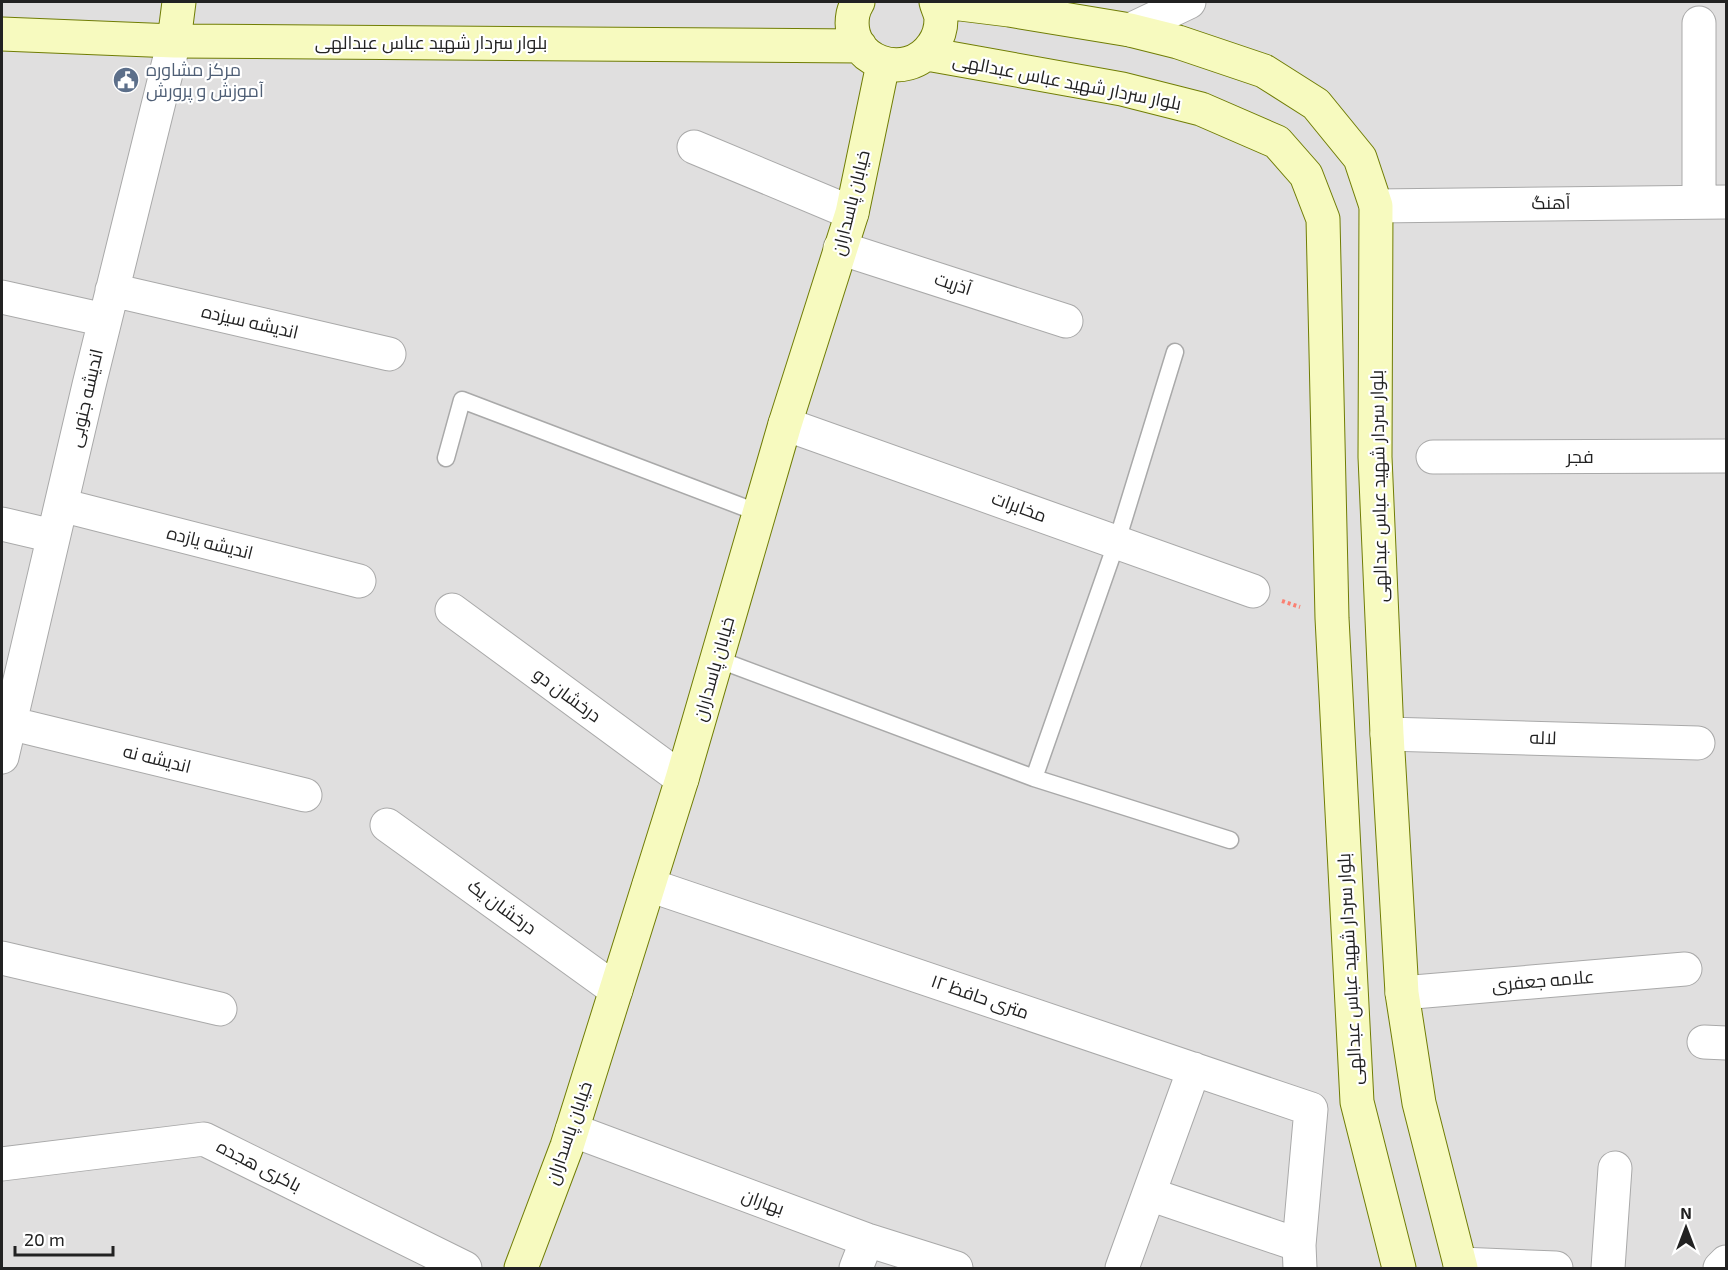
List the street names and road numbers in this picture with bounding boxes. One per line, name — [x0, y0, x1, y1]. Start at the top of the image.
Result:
street label: بلوار سردار شهید عباس عبدالهی — [315, 31, 547, 54]
street label: بلوار سردار شهید عباس عبدالهی — [951, 48, 1183, 115]
street label: خیابان پاسداران — [826, 148, 876, 258]
street label: آهنگ — [1531, 191, 1571, 213]
street label: آذریت — [932, 267, 975, 300]
street label: اندیشه سیزده — [199, 299, 301, 344]
street label: اندیشه جنوبی — [63, 346, 108, 449]
street label: بلوار سردار شهید عباس عبدالهی — [1365, 370, 1392, 602]
street label: فجر — [1565, 445, 1594, 468]
street label: مخابرات — [988, 486, 1050, 527]
street label: اندیشه یازده — [165, 521, 256, 564]
street label: خیابان پاسداران — [688, 614, 740, 724]
street label: درخشان دو — [529, 662, 606, 727]
street label: لاله — [1529, 726, 1557, 748]
street label: اندیشه نه — [121, 739, 193, 777]
street label: بلوار سردار شهید عباس عبدالهی — [1332, 852, 1367, 1086]
street label: درخشان یک — [463, 874, 541, 939]
street label: علامه جعفری — [1491, 965, 1595, 996]
street label: ۱۲ متری حافظ — [928, 969, 1032, 1024]
street label: خیابان پاسداران — [540, 1078, 598, 1188]
street label: باکری هجده — [213, 1134, 306, 1197]
street label: بهاران — [739, 1183, 788, 1220]

